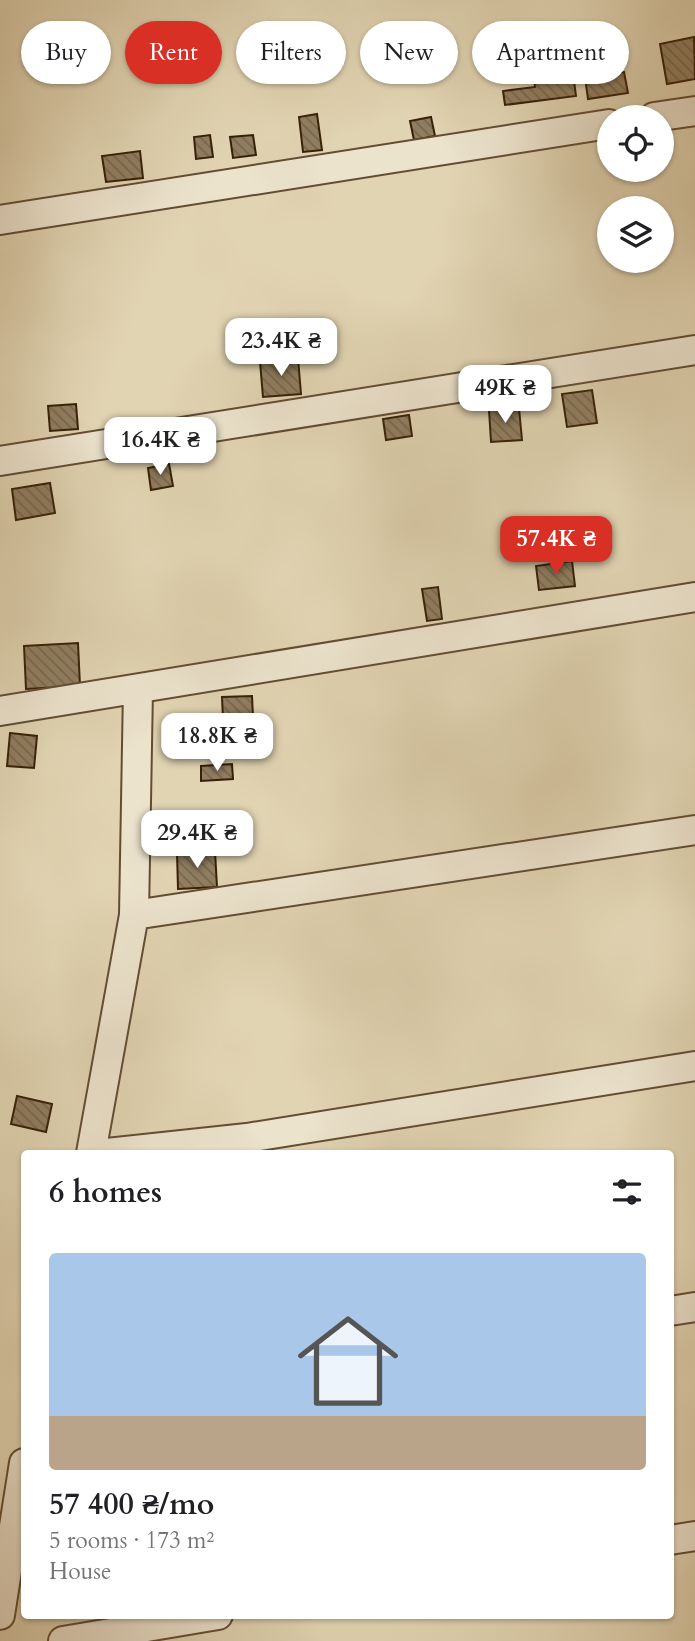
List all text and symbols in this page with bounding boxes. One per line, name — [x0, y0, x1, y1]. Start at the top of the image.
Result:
chip: Buy — [21, 21, 111, 84]
chip: Rent — [125, 21, 222, 84]
chip: Filters — [236, 21, 346, 84]
chip: New — [360, 21, 458, 84]
chip: Apartment — [472, 21, 629, 84]
map controls — [597, 105, 674, 273]
button: locate — [597, 105, 674, 182]
button: layers — [597, 196, 674, 273]
pin: 23.4K ₴ — [216, 318, 346, 378]
text: 23.4K ₴ — [241, 325, 321, 356]
pin: 49K ₴ — [456, 366, 554, 425]
text: 49K ₴ — [474, 372, 536, 403]
pin: 16.4K ₴ — [95, 418, 225, 477]
text: 16.4K ₴ — [120, 424, 200, 455]
pin: 57.4K ₴ — [491, 516, 621, 576]
text: 57.4K ₴ — [516, 523, 596, 554]
pin: 18.8K ₴ — [152, 714, 282, 773]
text: 18.8K ₴ — [177, 720, 257, 751]
pin: 29.4K ₴ — [132, 810, 262, 870]
text: 29.4K ₴ — [157, 817, 237, 848]
text: 6 homes — [49, 1172, 162, 1213]
icon: filters — [608, 1173, 646, 1211]
icon: home — [285, 1298, 411, 1424]
text: 57 400 ₴/mo — [49, 1484, 214, 1525]
text: 5 rooms · 173 m² — [49, 1525, 214, 1556]
text: House — [49, 1556, 111, 1587]

